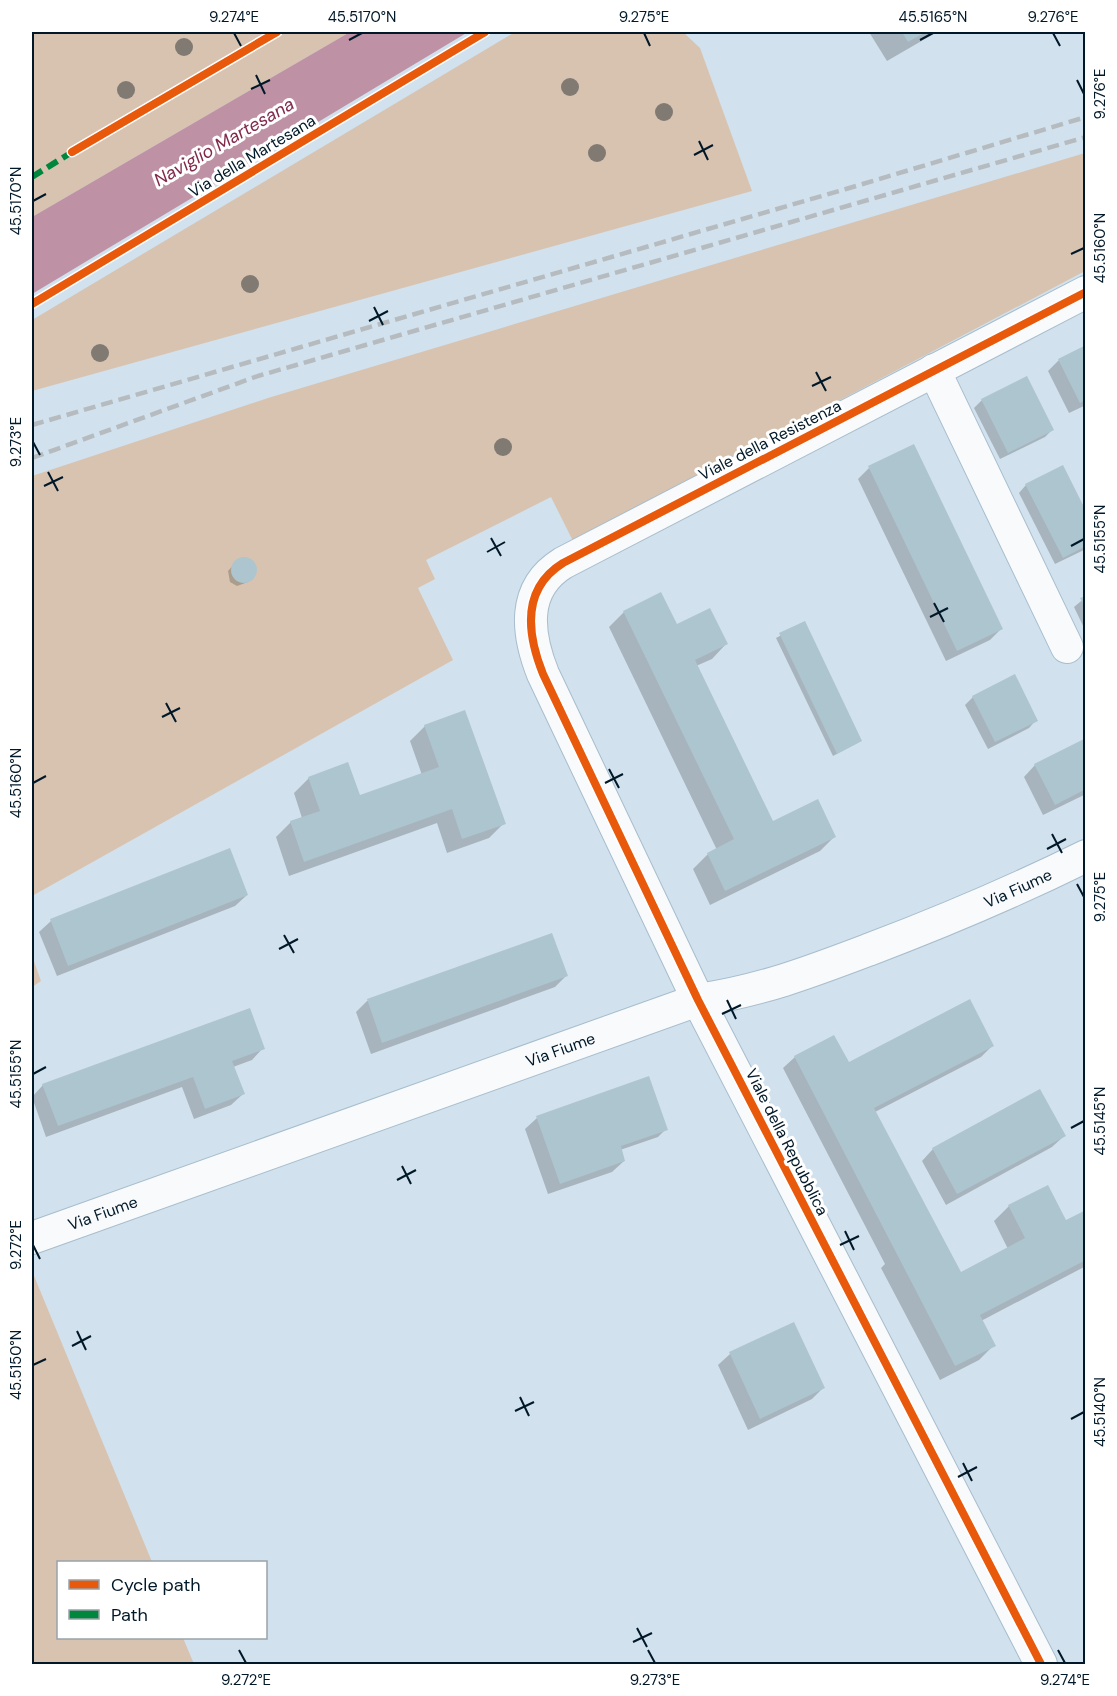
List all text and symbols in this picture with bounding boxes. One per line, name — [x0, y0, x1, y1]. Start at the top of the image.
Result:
text: 9.274°E — [209, 7, 259, 27]
text: 45.5170°N — [328, 7, 396, 27]
text: 9.275°E — [619, 7, 669, 27]
text: 45.5165°N — [899, 7, 967, 27]
text: 9.276°E — [1028, 7, 1079, 27]
text: 9.276°E — [1090, 69, 1110, 120]
water label: Naviglio Martesana — [149, 92, 299, 192]
street label: Via della Martesana — [185, 110, 319, 202]
text: 45.5170°N — [6, 167, 26, 235]
text: 45.5160°N — [1090, 213, 1110, 283]
street label: Viale della Resistenza — [695, 395, 845, 485]
text: 9.273°E — [6, 417, 26, 467]
text: 45.5155°N — [1090, 505, 1110, 573]
text: 45.5160°N — [6, 748, 26, 818]
street label: Via Fiume — [981, 863, 1055, 912]
text: 9.275°E — [1090, 872, 1110, 922]
street label: Via Fiume — [523, 1027, 598, 1071]
text: 45.5155°N — [6, 1040, 26, 1108]
street label: Viale della Repubblica — [741, 1065, 833, 1219]
text: 45.5145°N — [1090, 1087, 1110, 1155]
street label: Via Fiume — [65, 1191, 140, 1235]
text: 9.272°E — [6, 1220, 26, 1270]
text: 45.5150°N — [6, 1330, 26, 1400]
text: 45.5140°N — [1090, 1377, 1110, 1447]
legend — [57, 1561, 267, 1639]
text: Cycle path — [111, 1573, 201, 1597]
text: Path — [111, 1603, 148, 1627]
text: 9.272°E — [221, 1670, 271, 1690]
text: 9.273°E — [630, 1670, 680, 1690]
text: 9.274°E — [1040, 1670, 1090, 1690]

